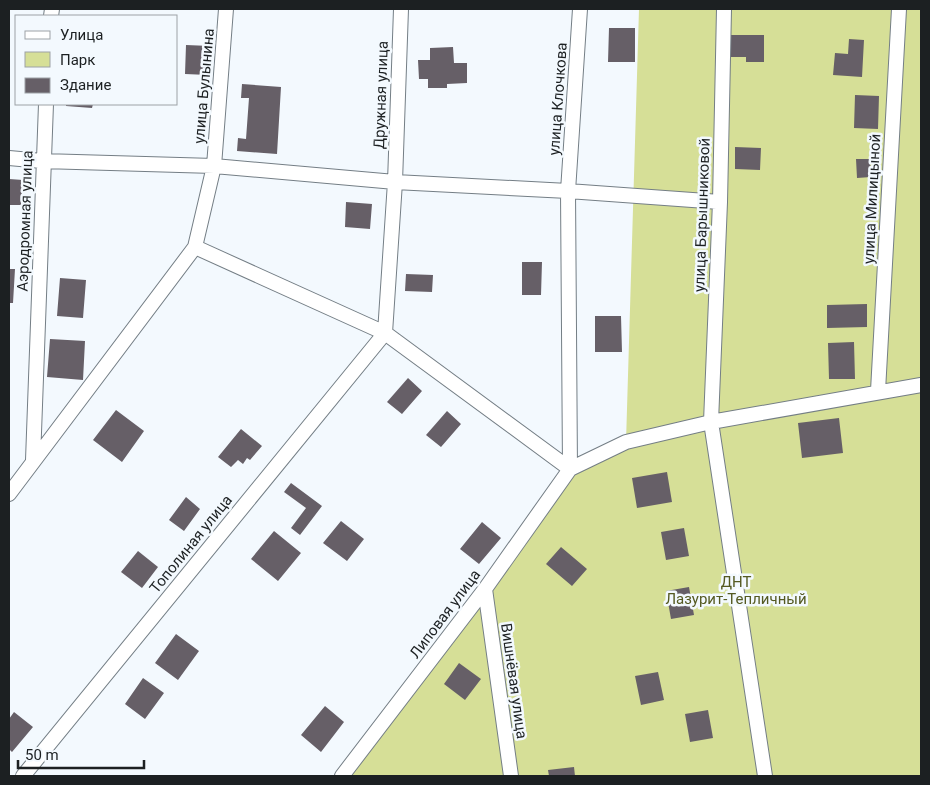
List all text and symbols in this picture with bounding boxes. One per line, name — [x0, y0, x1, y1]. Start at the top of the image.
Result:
legend — [15, 15, 178, 105]
text: Улица — [60, 26, 103, 44]
street label: улица Булынина — [190, 28, 218, 144]
street label: Дружная улица — [370, 41, 392, 149]
street label: улица Клочкова — [545, 42, 571, 156]
text: Парк — [60, 51, 95, 69]
text: Здание — [60, 76, 111, 94]
street label: улица Милицыной — [860, 133, 884, 265]
street label: улица Барышниковой — [690, 138, 714, 292]
street label: Аэродромная улица — [14, 150, 36, 292]
street label: Тополиная улица — [146, 491, 236, 597]
street label: Липовая улица — [406, 566, 484, 662]
park label: ДНТ Лазурит-Тепличный — [665, 573, 807, 608]
street label: Вишнёвая улица — [497, 622, 531, 740]
scale bar — [18, 738, 144, 770]
text: 50 m — [25, 746, 59, 764]

